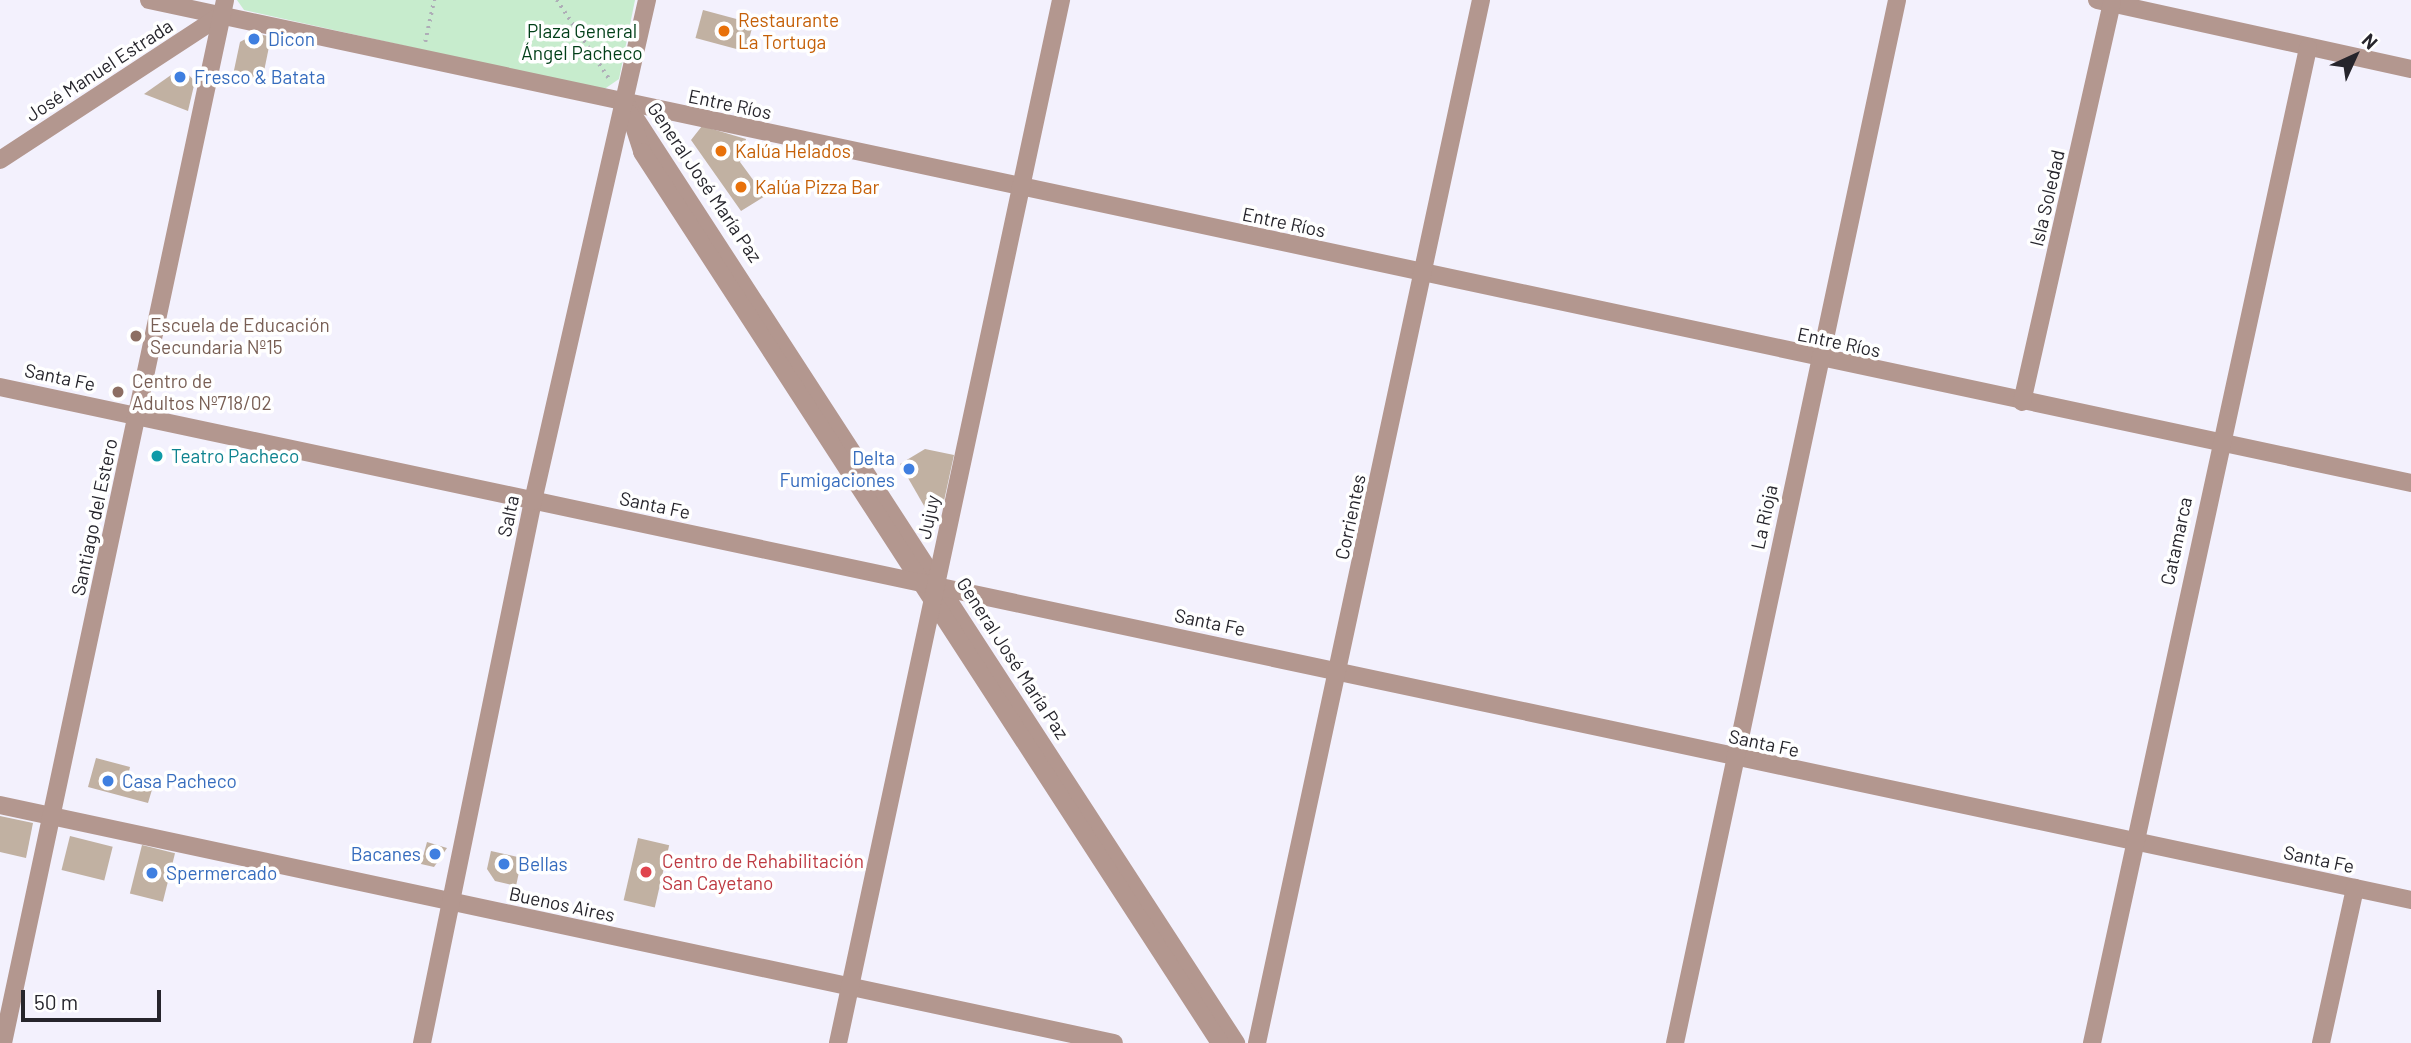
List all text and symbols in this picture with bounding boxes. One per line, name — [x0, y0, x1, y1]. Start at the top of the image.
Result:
place label: Restaurante La Tortuga — [738, 9, 839, 53]
street label: José Manuel Estrada — [21, 14, 177, 126]
park label: Plaza General Ángel Pacheco — [521, 20, 643, 64]
north arrow — [2320, 21, 2390, 91]
marker: Restaurante La Tortuga — [716, 23, 732, 39]
place label: Dicon — [268, 28, 315, 50]
text: N — [2358, 28, 2383, 53]
marker: Dicon — [246, 31, 262, 47]
place label: Fresco & Batata — [194, 66, 325, 88]
marker: Fresco & Batata — [172, 69, 188, 85]
street label: Entre Ríos — [686, 84, 774, 124]
street label: General José María Paz — [643, 98, 767, 266]
place label: Kalúa Helados — [735, 140, 851, 162]
marker: Kalúa Helados — [713, 143, 729, 159]
street label: Isla Soledad — [2025, 148, 2069, 248]
place label: Kalúa Pizza Bar — [755, 176, 879, 198]
marker: Kalúa Pizza Bar — [733, 179, 749, 195]
street label: Entre Ríos — [1240, 202, 1328, 242]
place label: Escuela de Educación Secundaria Nº15 — [150, 314, 330, 358]
street label: Entre Ríos — [1795, 322, 1883, 362]
marker: Escuela de Educación Secundaria Nº15 — [128, 328, 144, 344]
street label: Santa Fe — [23, 358, 97, 396]
place label: Centro de Adultos Nº718/02 — [132, 370, 272, 414]
marker: Centro de Adultos Nº718/02 — [110, 384, 126, 400]
street label: Santiago del Estero — [66, 436, 122, 598]
place label: Teatro Pacheco — [171, 445, 299, 467]
place label: Delta Fumigaciones — [780, 447, 895, 491]
marker: Teatro Pacheco — [149, 448, 165, 464]
marker: Delta Fumigaciones — [901, 461, 917, 477]
street label: Corrientes — [1330, 472, 1370, 562]
street label: La Rioja — [1746, 483, 1782, 551]
street label: Santa Fe — [618, 486, 692, 524]
street label: Salta — [493, 493, 523, 539]
street label: Jujuy — [912, 493, 944, 541]
street label: Catamarca — [2156, 495, 2196, 587]
street label: General José María Paz — [952, 573, 1074, 743]
street label: Santa Fe — [1173, 603, 1247, 641]
street label: Santa Fe — [1727, 724, 1801, 762]
place label: Casa Pacheco — [122, 770, 237, 792]
marker: Casa Pacheco — [100, 773, 116, 789]
street label: Santa Fe — [2282, 840, 2356, 878]
place label: Bacanes — [351, 843, 421, 865]
marker: Bacanes — [427, 846, 443, 862]
place label: Centro de Rehabilitación San Cayetano — [662, 850, 864, 894]
place label: Bellas — [518, 853, 568, 875]
marker: Bellas — [496, 856, 512, 872]
place label: Spermercado — [166, 862, 277, 884]
marker: Centro de Rehabilitación San Cayetano — [636, 862, 656, 882]
marker: Spermercado — [144, 865, 160, 881]
street label: Buenos Aires — [507, 882, 617, 926]
scale bar — [24, 976, 164, 1020]
text: 50 m — [34, 989, 78, 1014]

